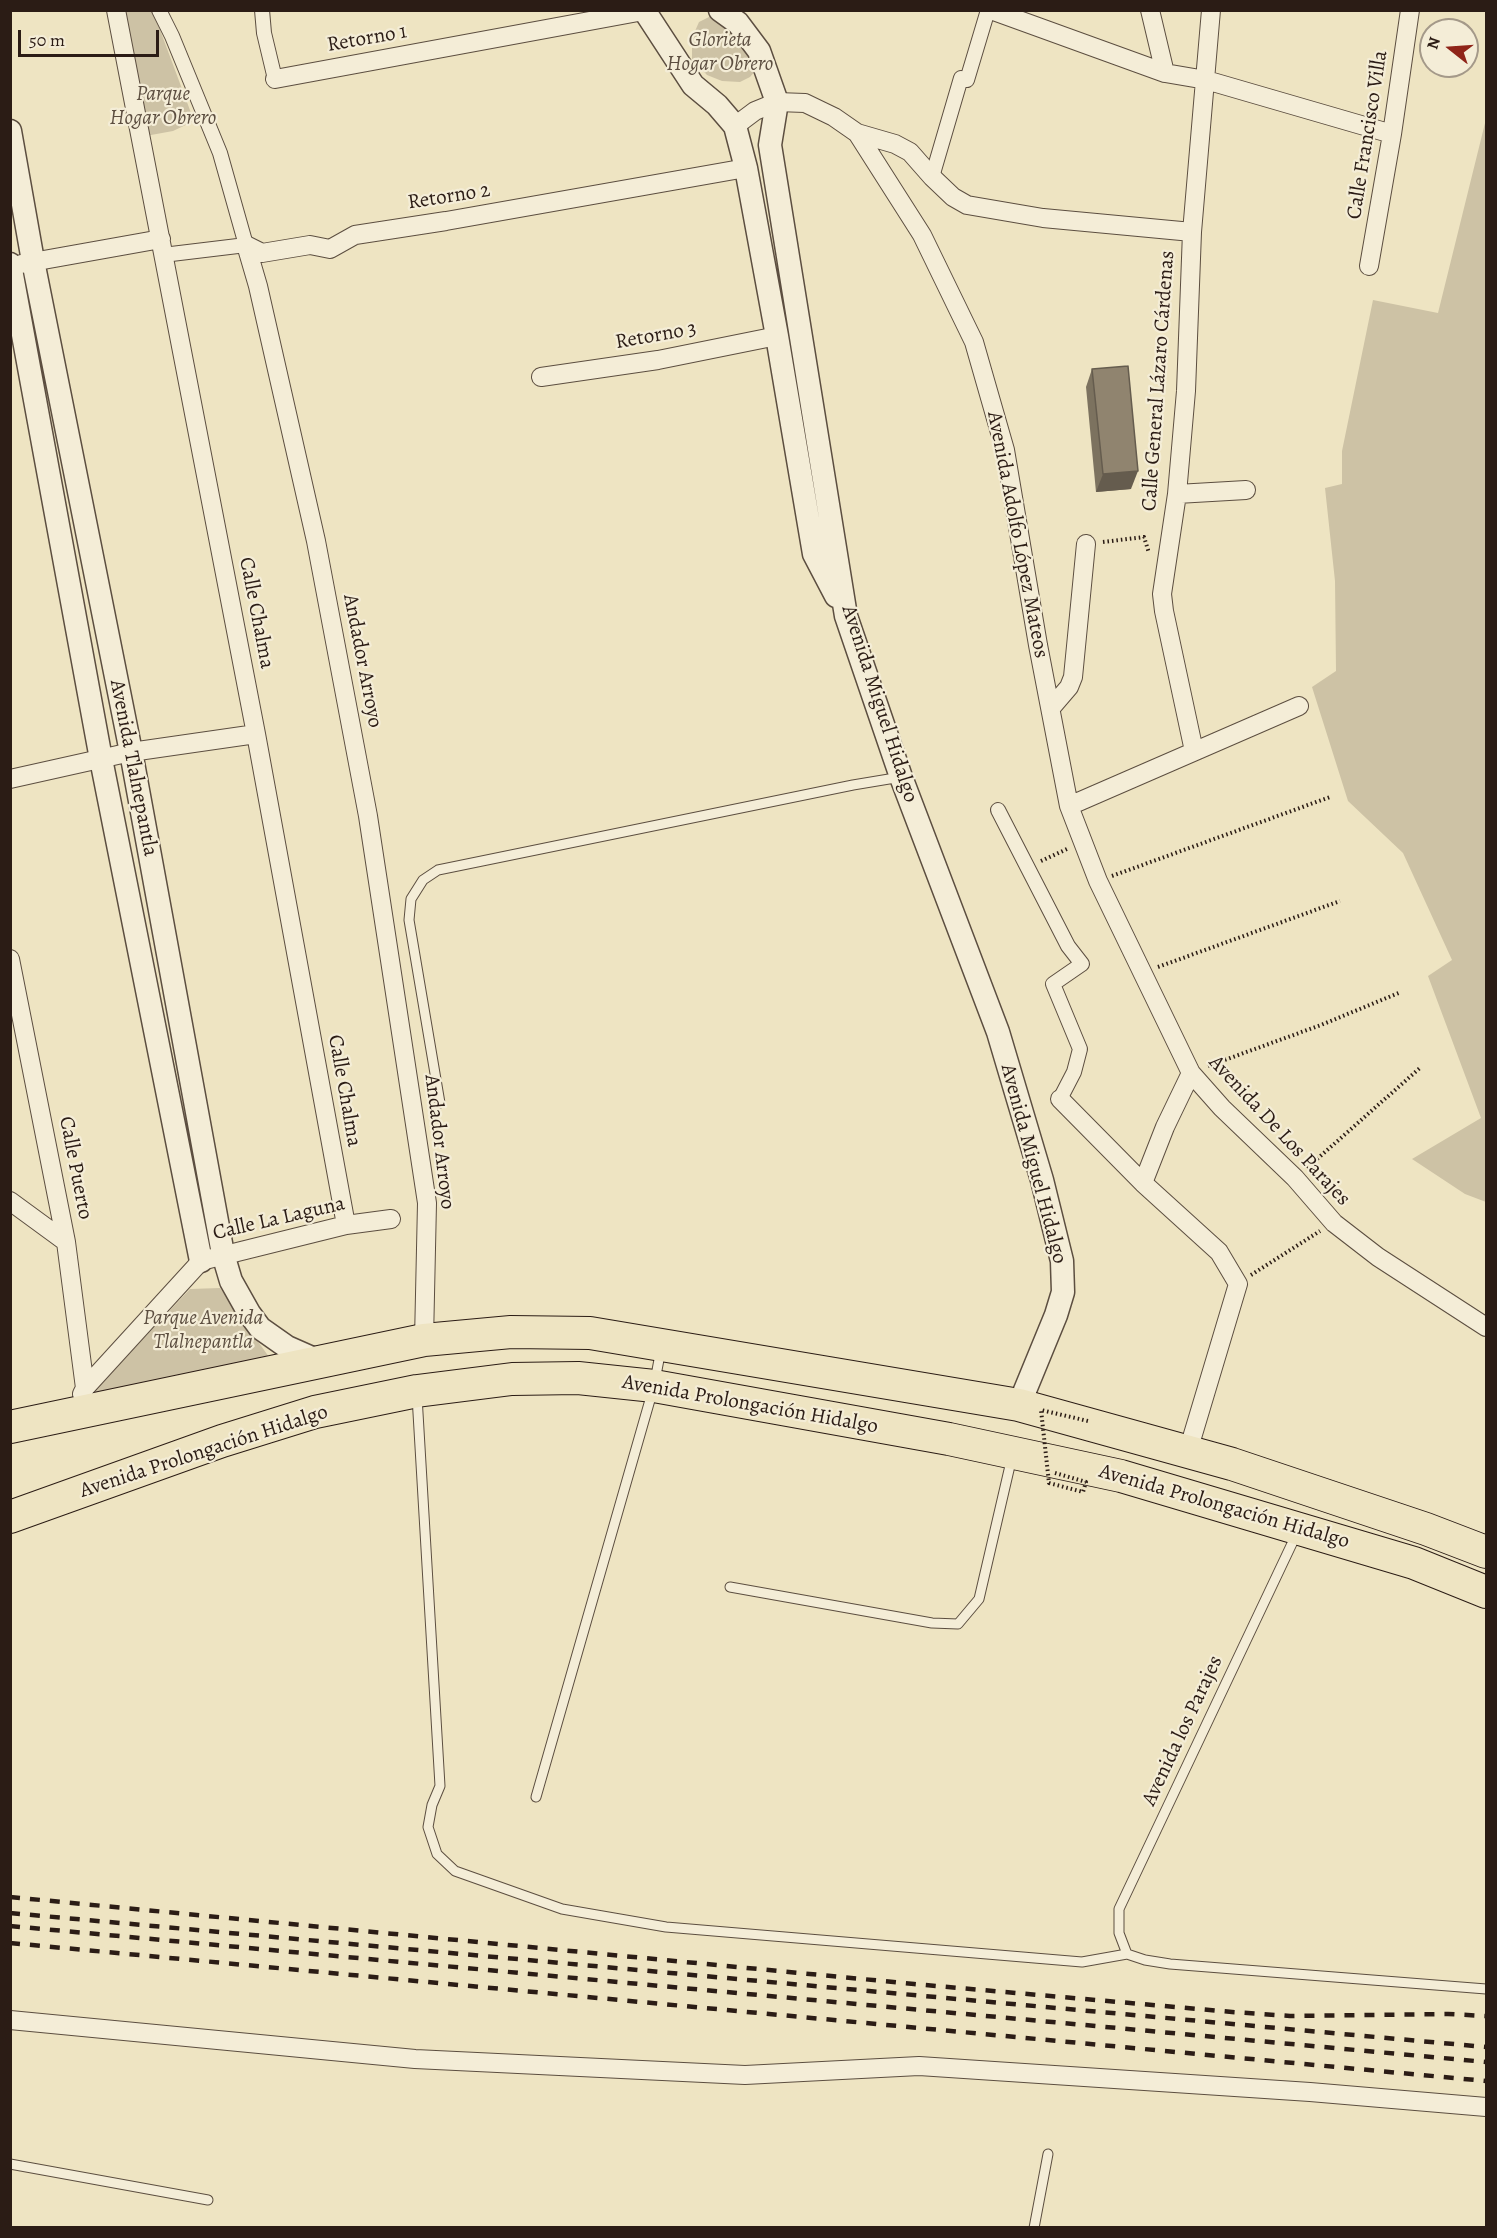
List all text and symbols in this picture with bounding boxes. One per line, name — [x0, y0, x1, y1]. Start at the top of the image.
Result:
scale bar — [21, 18, 162, 56]
north arrow — [1419, 18, 1479, 78]
street label: Retorno 1 — [325, 20, 409, 58]
text: 50 m — [29, 28, 65, 52]
park label: Glorieta Hogar Obrero — [667, 28, 773, 78]
text: N — [1421, 35, 1446, 52]
street label: Calle Francisco Villa — [1342, 49, 1394, 221]
park label: Parque Hogar Obrero — [110, 82, 216, 132]
street label: Retorno 2 — [406, 178, 492, 216]
street label: Calle General Lázaro Cárdenas — [1137, 250, 1181, 512]
street label: Retorno 3 — [613, 316, 699, 356]
street label: Avenida Adolfo López Mateos — [981, 409, 1053, 661]
street label: Calle Chalma — [233, 555, 279, 671]
street label: Andador Arroyo — [337, 592, 387, 730]
street label: Avenida Miguel Hidalgo — [835, 602, 923, 806]
street label: Avenida Tlalnepantla — [104, 678, 162, 858]
street label: Calle Chalma — [322, 1033, 366, 1149]
street label: Avenida De Los Parajes — [1203, 1051, 1355, 1211]
street label: Avenida Miguel Hidalgo — [994, 1061, 1072, 1267]
street label: Andador Arroyo — [418, 1073, 460, 1211]
street label: Calle Puerto — [53, 1114, 97, 1222]
street label: Calle La Laguna — [210, 1192, 348, 1246]
park label: Parque Avenida Tlalnepantla — [143, 1306, 263, 1356]
street label: Avenida Prolongación Hidalgo — [620, 1370, 880, 1440]
street label: Avenida Prolongación Hidalgo — [77, 1400, 331, 1504]
street label: Avenida Prolongación Hidalgo — [1096, 1459, 1352, 1555]
street label: Avenida los Parajes — [1137, 1652, 1229, 1810]

